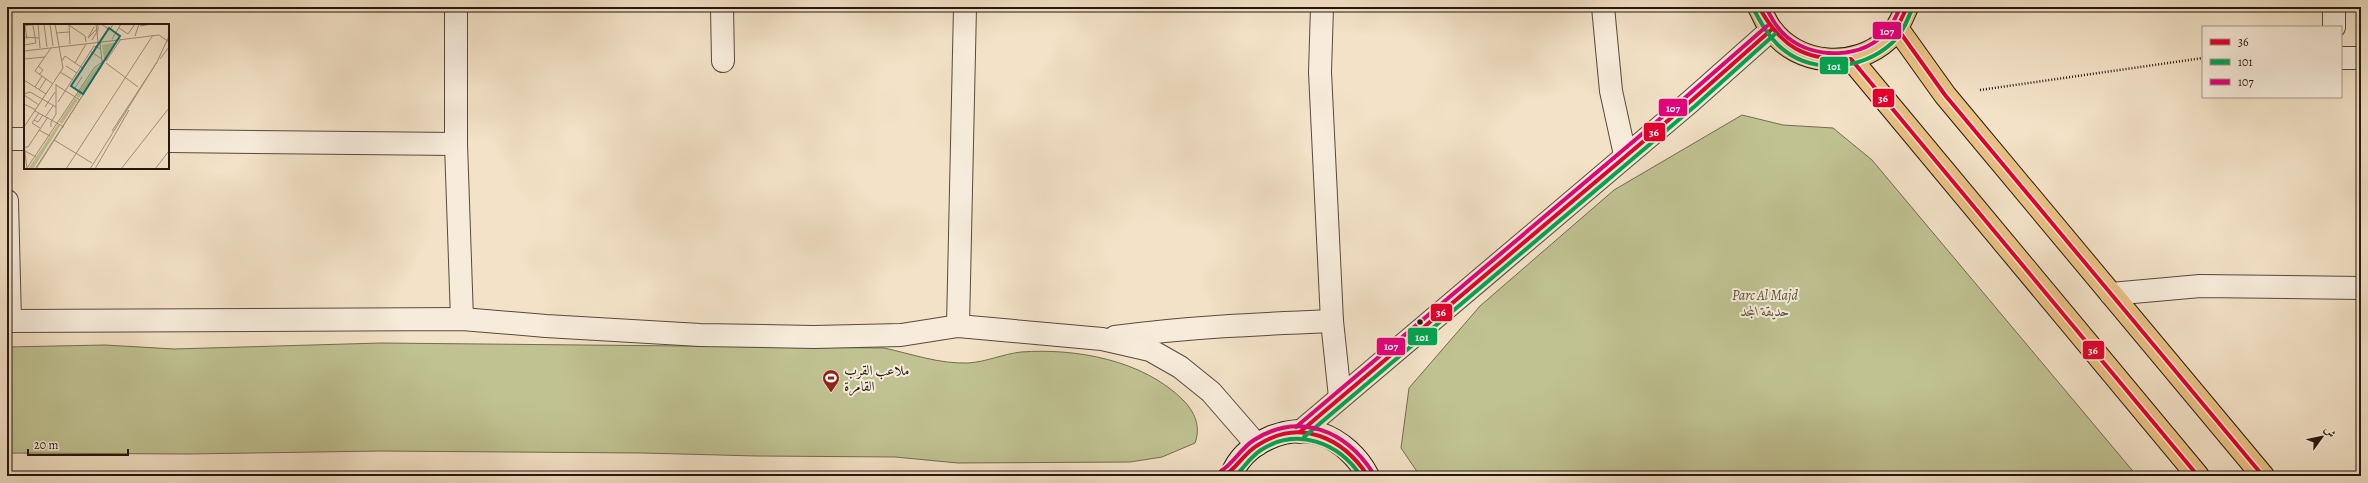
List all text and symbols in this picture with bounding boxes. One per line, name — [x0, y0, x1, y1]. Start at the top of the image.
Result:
line badge: 107 — [1872, 21, 1902, 40]
inset map — [24, 24, 169, 169]
text: 107 — [1880, 24, 1894, 39]
legend — [2202, 26, 2342, 98]
text: 36 — [2238, 34, 2249, 50]
text: 101 — [2238, 54, 2253, 70]
line badge: 101 — [1819, 56, 1849, 75]
text: 101 — [1827, 59, 1841, 74]
text: 107 — [2238, 74, 2255, 90]
line badge: 36 — [1872, 88, 1895, 108]
text: 36 — [1878, 91, 1888, 106]
line badge: 107 — [1658, 98, 1688, 117]
text: 107 — [1666, 101, 1680, 116]
line badge: 36 — [1643, 122, 1666, 142]
text: 36 — [1649, 125, 1659, 140]
park label: Parc Al Majd حديقة المجد — [1732, 286, 1798, 321]
line badge: 36 — [1430, 303, 1453, 322]
text: 36 — [1436, 305, 1446, 320]
unlabelled marker — [1415, 317, 1425, 327]
line badge: 101 — [1407, 327, 1438, 346]
text: 101 — [1415, 330, 1429, 345]
line badge: 107 — [1376, 337, 1406, 356]
text: 107 — [1384, 339, 1398, 354]
line badge: 36 — [2082, 340, 2105, 360]
text: 36 — [2088, 343, 2098, 358]
place label: ملاعب القرب القامرة — [844, 361, 909, 396]
sports icon: ملاعب القرب القامرة — [821, 368, 841, 393]
north arrow — [2302, 417, 2342, 457]
text: ش — [2321, 423, 2339, 441]
scale bar — [28, 431, 128, 457]
text: 20 m — [34, 437, 58, 453]

